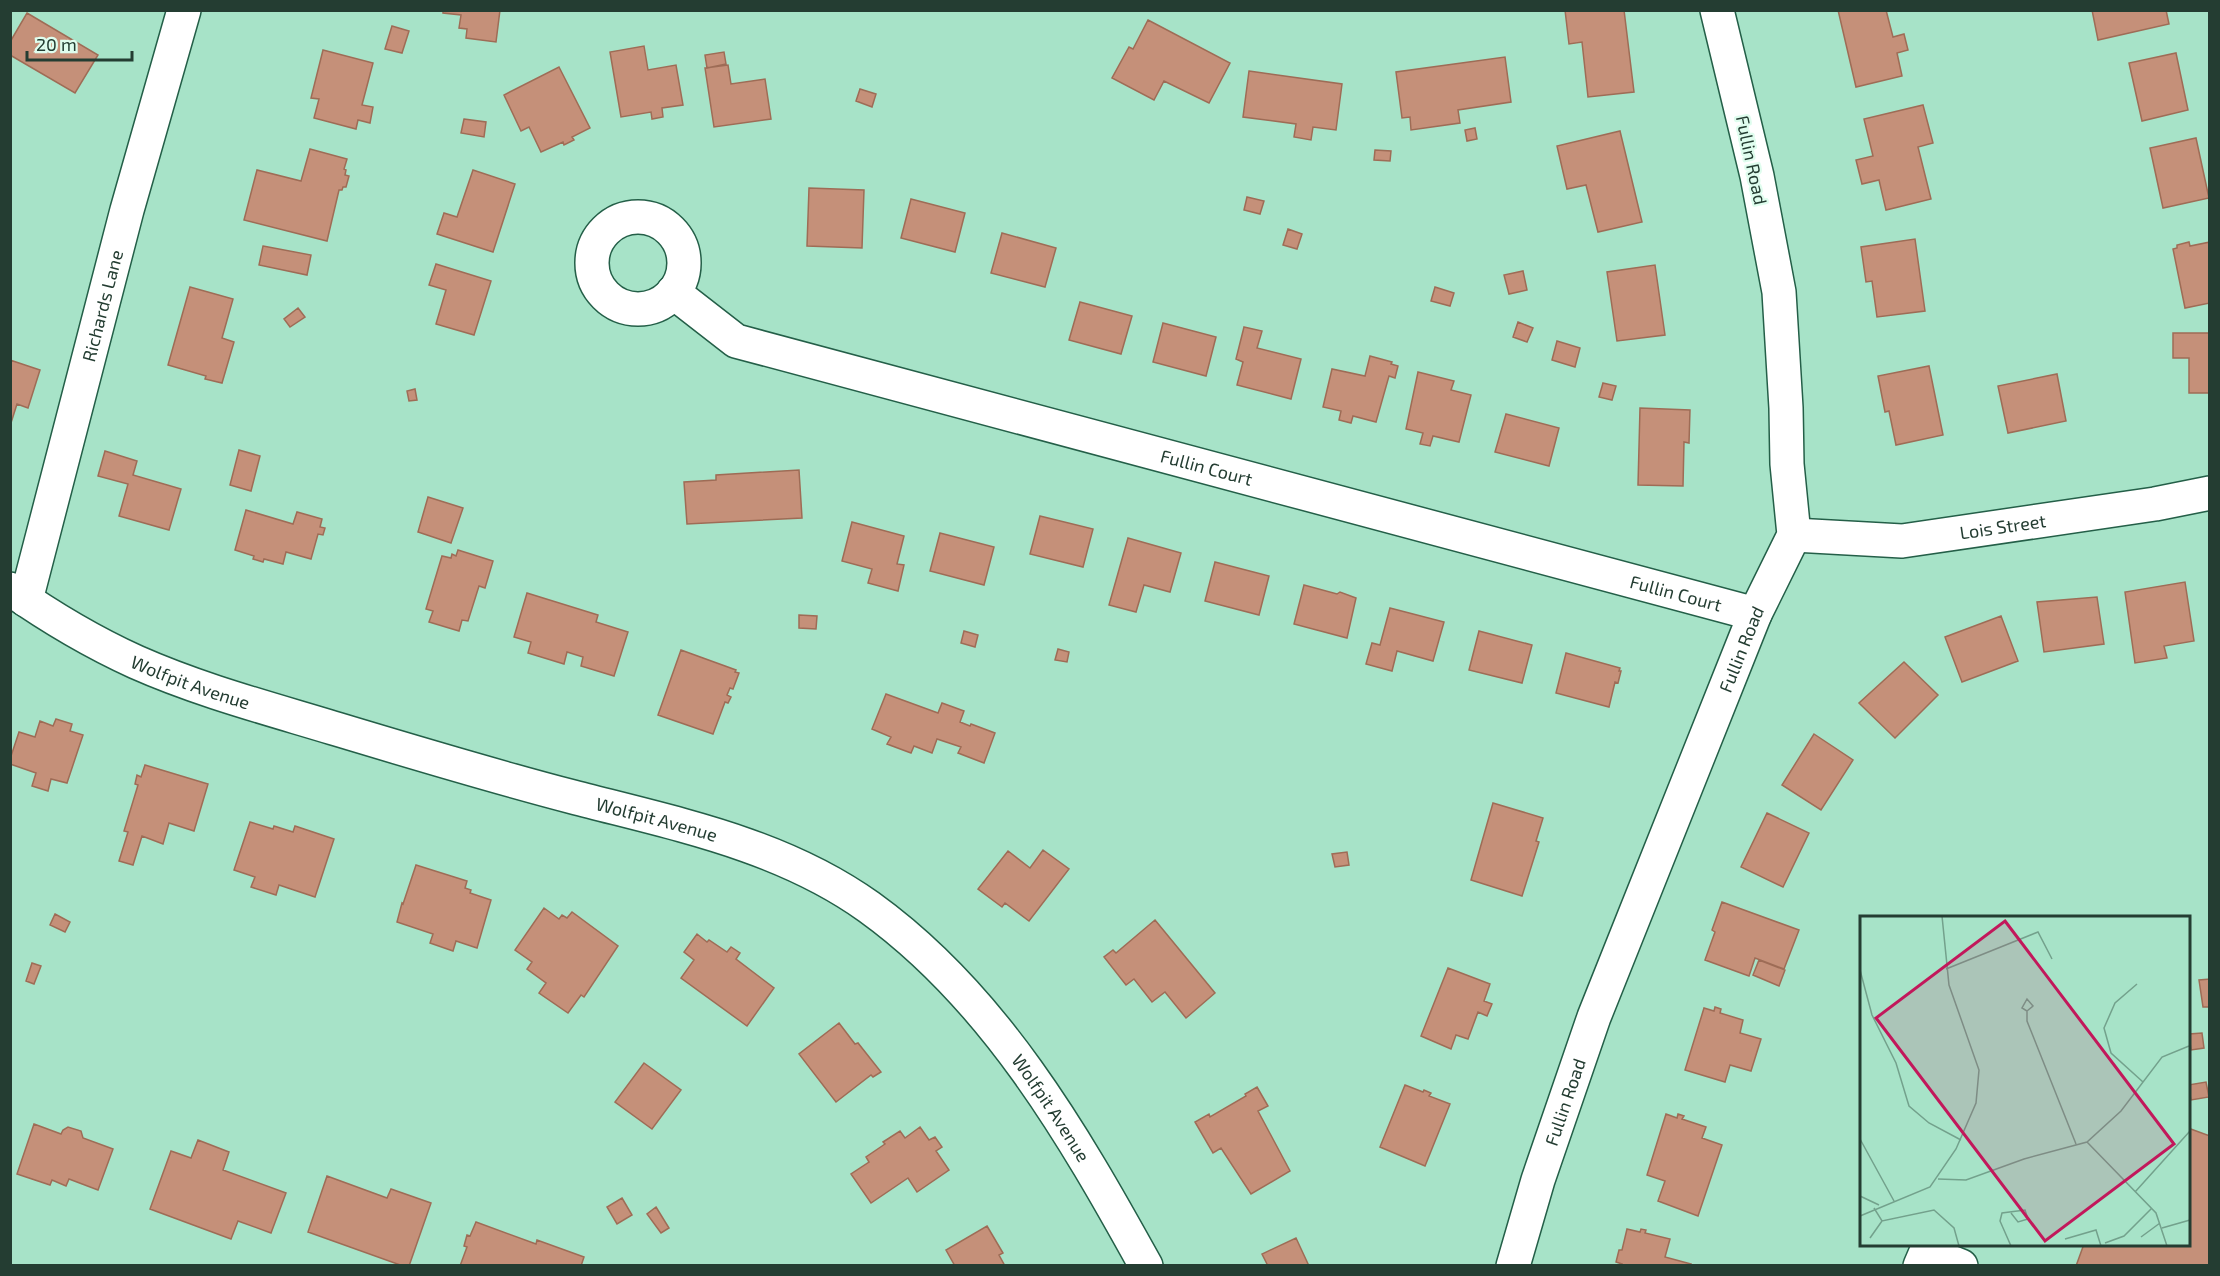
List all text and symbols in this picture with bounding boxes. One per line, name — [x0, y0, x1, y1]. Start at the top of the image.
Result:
scale bar — [27, 24, 132, 62]
text: 20 m — [36, 33, 77, 55]
street label: Fullin Road — [1732, 113, 1772, 207]
street label: Richards Lane — [77, 247, 127, 364]
street label: Fullin Court — [1158, 444, 1255, 490]
street label: Lois Street — [1958, 509, 2048, 543]
street label: Fullin Court — [1628, 570, 1725, 616]
street label: Fullin Road — [1714, 602, 1768, 695]
street label: Wolfpit Avenue — [128, 650, 253, 714]
street label: Wolfpit Avenue — [594, 792, 720, 846]
inset map — [1860, 916, 2190, 1246]
street label: Wolfpit Avenue — [1007, 1050, 1095, 1166]
street label: Fullin Road — [1540, 1055, 1590, 1149]

